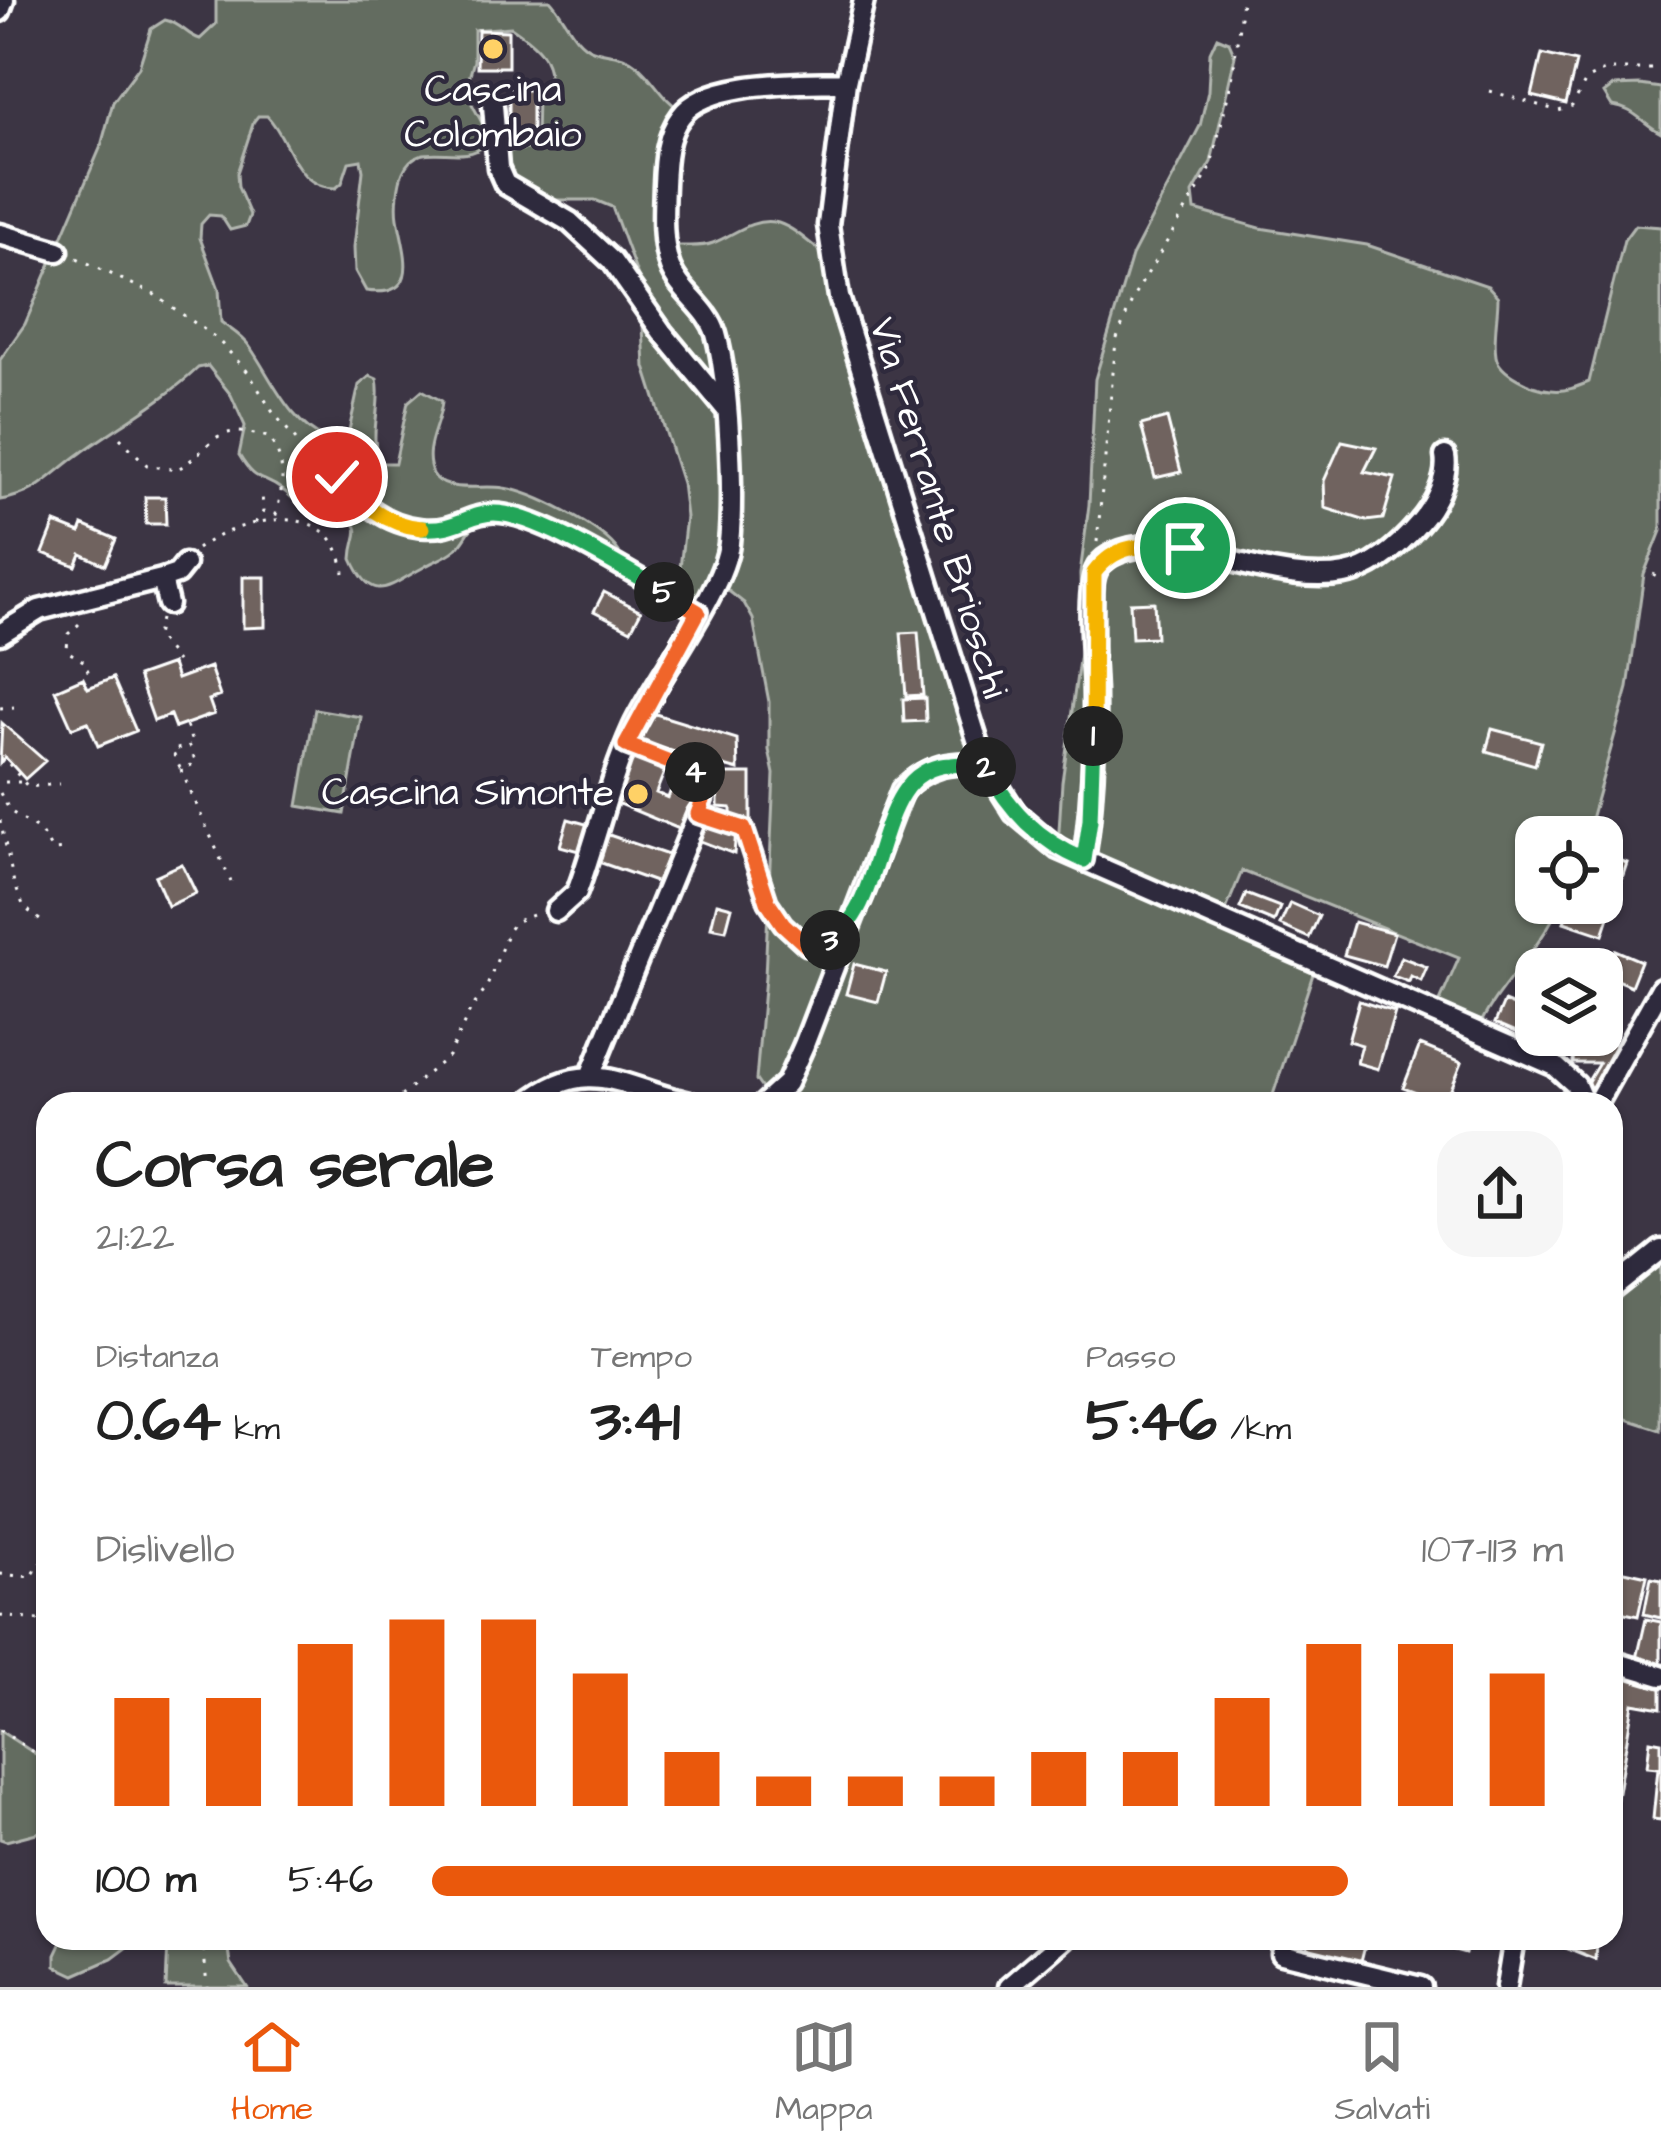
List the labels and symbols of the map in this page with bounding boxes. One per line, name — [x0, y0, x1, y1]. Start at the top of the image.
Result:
marker: Cascina Colombaio — [480, 36, 506, 62]
place label: Cascina Colombaio — [404, 64, 582, 163]
street label: Via Ferrante Brioschi — [854, 311, 1022, 705]
pin — [286, 426, 388, 528]
pin — [1134, 497, 1236, 599]
pin: 5 — [634, 562, 694, 622]
pin: 1 — [1063, 706, 1123, 766]
pin: 2 — [956, 737, 1016, 797]
pin: 4 — [665, 742, 725, 802]
place label: Cascina Simonte — [322, 767, 614, 821]
marker: Cascina Simonte — [625, 781, 651, 807]
pin: 3 — [800, 910, 860, 970]

